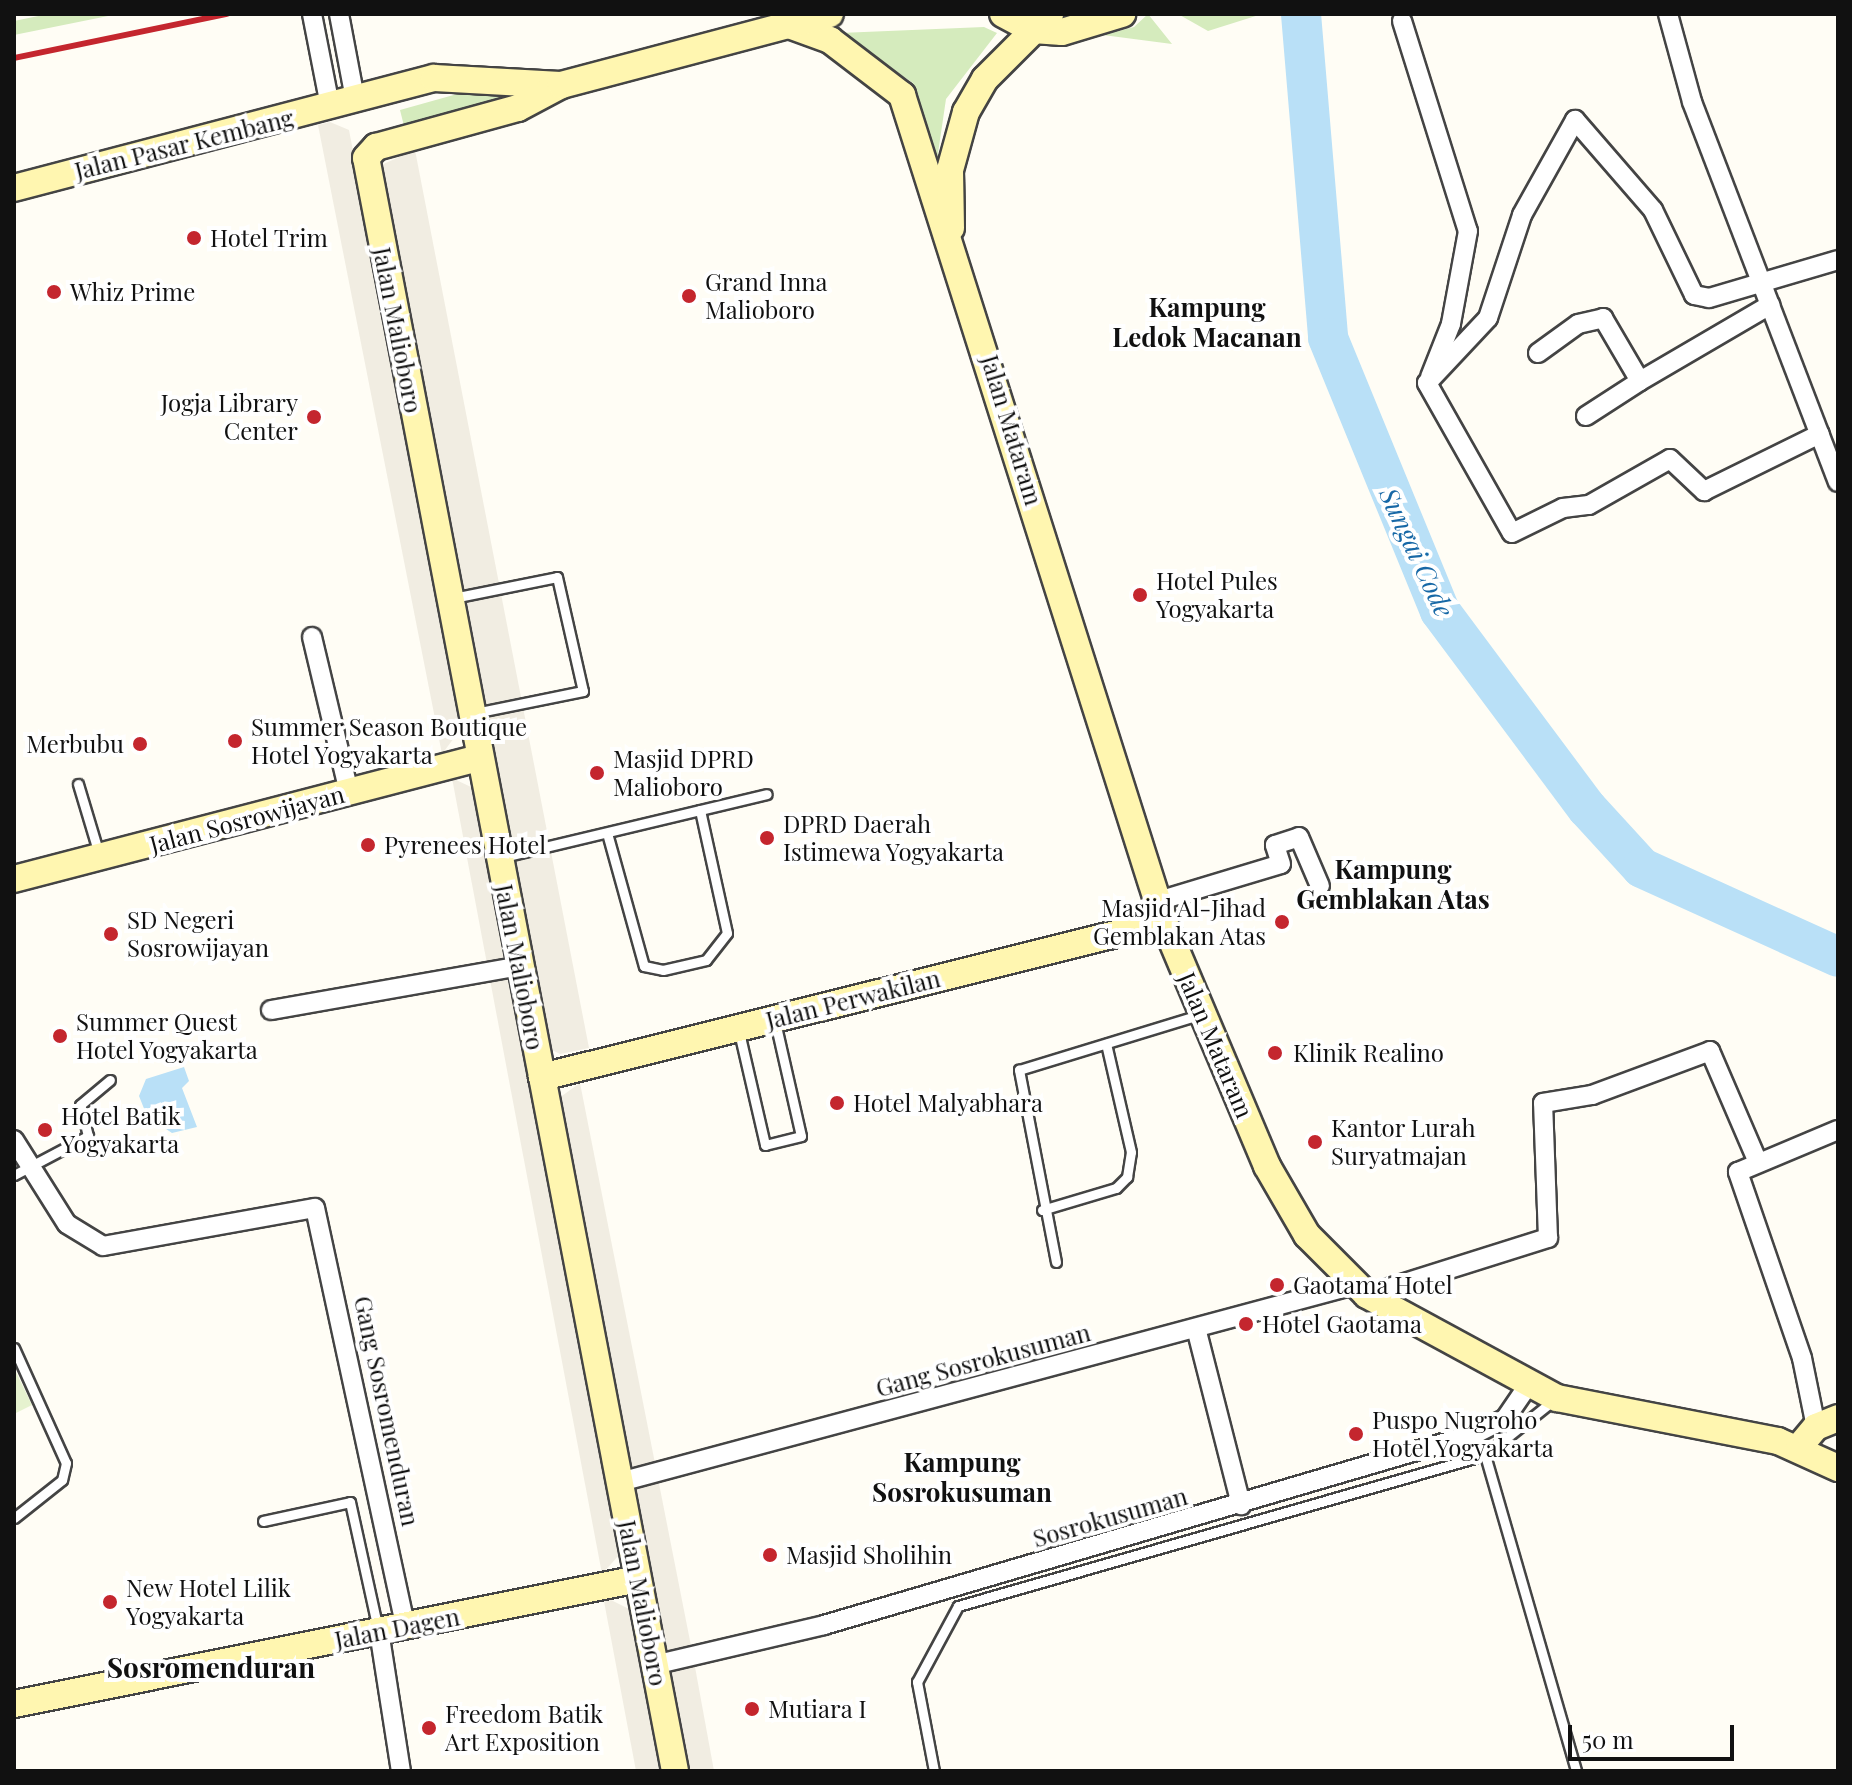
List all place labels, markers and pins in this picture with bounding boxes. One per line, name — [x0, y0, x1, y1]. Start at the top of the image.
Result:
place label: Hotel Trim — [210, 224, 328, 252]
marker: Hotel Trim — [185, 229, 203, 247]
place label: Grand Inna Malioboro — [705, 268, 827, 324]
place label: Whiz Prime — [70, 278, 195, 306]
marker: Whiz Prime — [45, 283, 63, 301]
marker: Grand Inna Malioboro — [680, 287, 698, 305]
place label: Jogja Library Center — [160, 389, 298, 445]
marker: Jogja Library Center — [305, 408, 323, 426]
place label: Hotel Pules Yogyakarta — [1156, 567, 1278, 623]
marker: Hotel Pules Yogyakarta — [1131, 586, 1149, 604]
place label: Summer Season Boutique Hotel Yogyakarta — [251, 713, 528, 769]
place label: Merbubu — [26, 730, 124, 758]
marker: Summer Season Boutique Hotel Yogyakarta — [226, 732, 244, 750]
marker: Merbubu — [131, 735, 149, 753]
place label: Masjid DPRD Malioboro — [613, 745, 754, 801]
marker: Masjid DPRD Malioboro — [588, 764, 606, 782]
place label: DPRD Daerah Istimewa Yogyakarta — [783, 810, 1005, 866]
marker: DPRD Daerah Istimewa Yogyakarta — [758, 829, 776, 847]
place label: Pyrenees Hotel — [384, 831, 546, 859]
marker: Pyrenees Hotel — [359, 836, 377, 854]
place label: Masjid Al-Jihad Gemblakan Atas — [1092, 894, 1266, 950]
place label: SD Negeri Sosrowijayan — [127, 906, 269, 962]
marker: Masjid Al-Jihad Gemblakan Atas — [1273, 913, 1291, 931]
marker: SD Negeri Sosrowijayan — [102, 925, 120, 943]
place label: Summer Quest Hotel Yogyakarta — [76, 1008, 258, 1064]
marker: Summer Quest Hotel Yogyakarta — [51, 1027, 69, 1045]
place label: Klinik Realino — [1293, 1039, 1444, 1067]
marker: Klinik Realino — [1264, 1042, 1286, 1064]
place label: Hotel Malyabhara — [853, 1089, 1043, 1117]
marker: Hotel Malyabhara — [828, 1094, 846, 1112]
place label: Hotel Batik Yogyakarta — [61, 1102, 181, 1158]
place label: Kantor Lurah Suryatmajan — [1331, 1114, 1476, 1170]
marker: Hotel Batik Yogyakarta — [36, 1121, 54, 1139]
marker: Kantor Lurah Suryatmajan — [1306, 1133, 1324, 1151]
place label: Gaotama Hotel — [1293, 1271, 1453, 1299]
marker: Gaotama Hotel — [1268, 1276, 1286, 1294]
place label: Hotel Gaotama — [1262, 1310, 1422, 1338]
marker: Hotel Gaotama — [1237, 1315, 1255, 1333]
place label: Puspo Nugroho Hotel Yogyakarta — [1372, 1406, 1554, 1462]
marker: Puspo Nugroho Hotel Yogyakarta — [1347, 1425, 1365, 1443]
place label: Masjid Sholihin — [786, 1541, 952, 1569]
marker: Masjid Sholihin — [761, 1546, 779, 1564]
place label: New Hotel Lilik Yogyakarta — [126, 1574, 292, 1630]
marker: New Hotel Lilik Yogyakarta — [101, 1593, 119, 1611]
place label: Mutiara I — [768, 1695, 867, 1723]
place label: Freedom Batik Art Exposition — [445, 1700, 603, 1756]
marker: Mutiara I — [743, 1700, 761, 1718]
marker: Freedom Batik Art Exposition — [420, 1719, 438, 1737]

